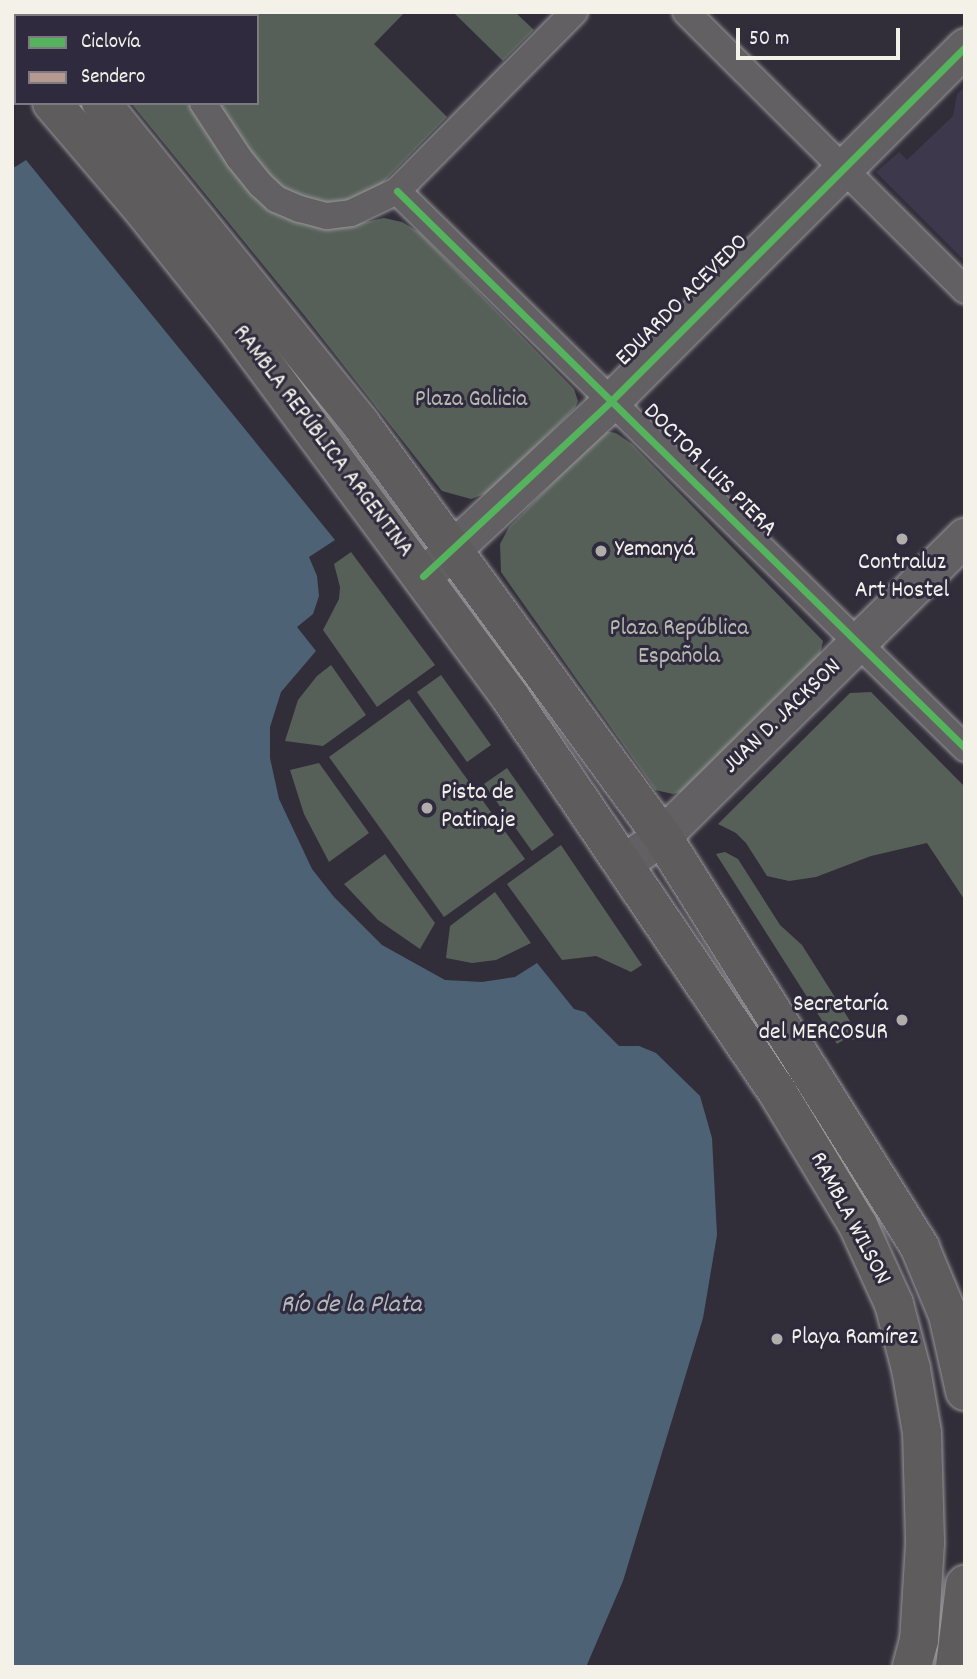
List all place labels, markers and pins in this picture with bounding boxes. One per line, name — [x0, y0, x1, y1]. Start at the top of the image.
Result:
marker: Contraluz Art Hostel — [894, 531, 910, 547]
place label: Yemanyá — [615, 537, 695, 565]
marker: Yemanyá — [593, 543, 609, 559]
place label: Contraluz Art Hostel — [855, 550, 949, 606]
place label: Pista de Patinaje — [441, 780, 516, 836]
marker: Pista de Patinaje — [419, 800, 435, 816]
place label: Secretaría del MERCOSUR — [759, 992, 888, 1048]
marker: Secretaría del MERCOSUR — [894, 1012, 910, 1028]
place label: Playa Ramírez — [791, 1325, 918, 1353]
marker: Playa Ramírez — [769, 1331, 785, 1347]

